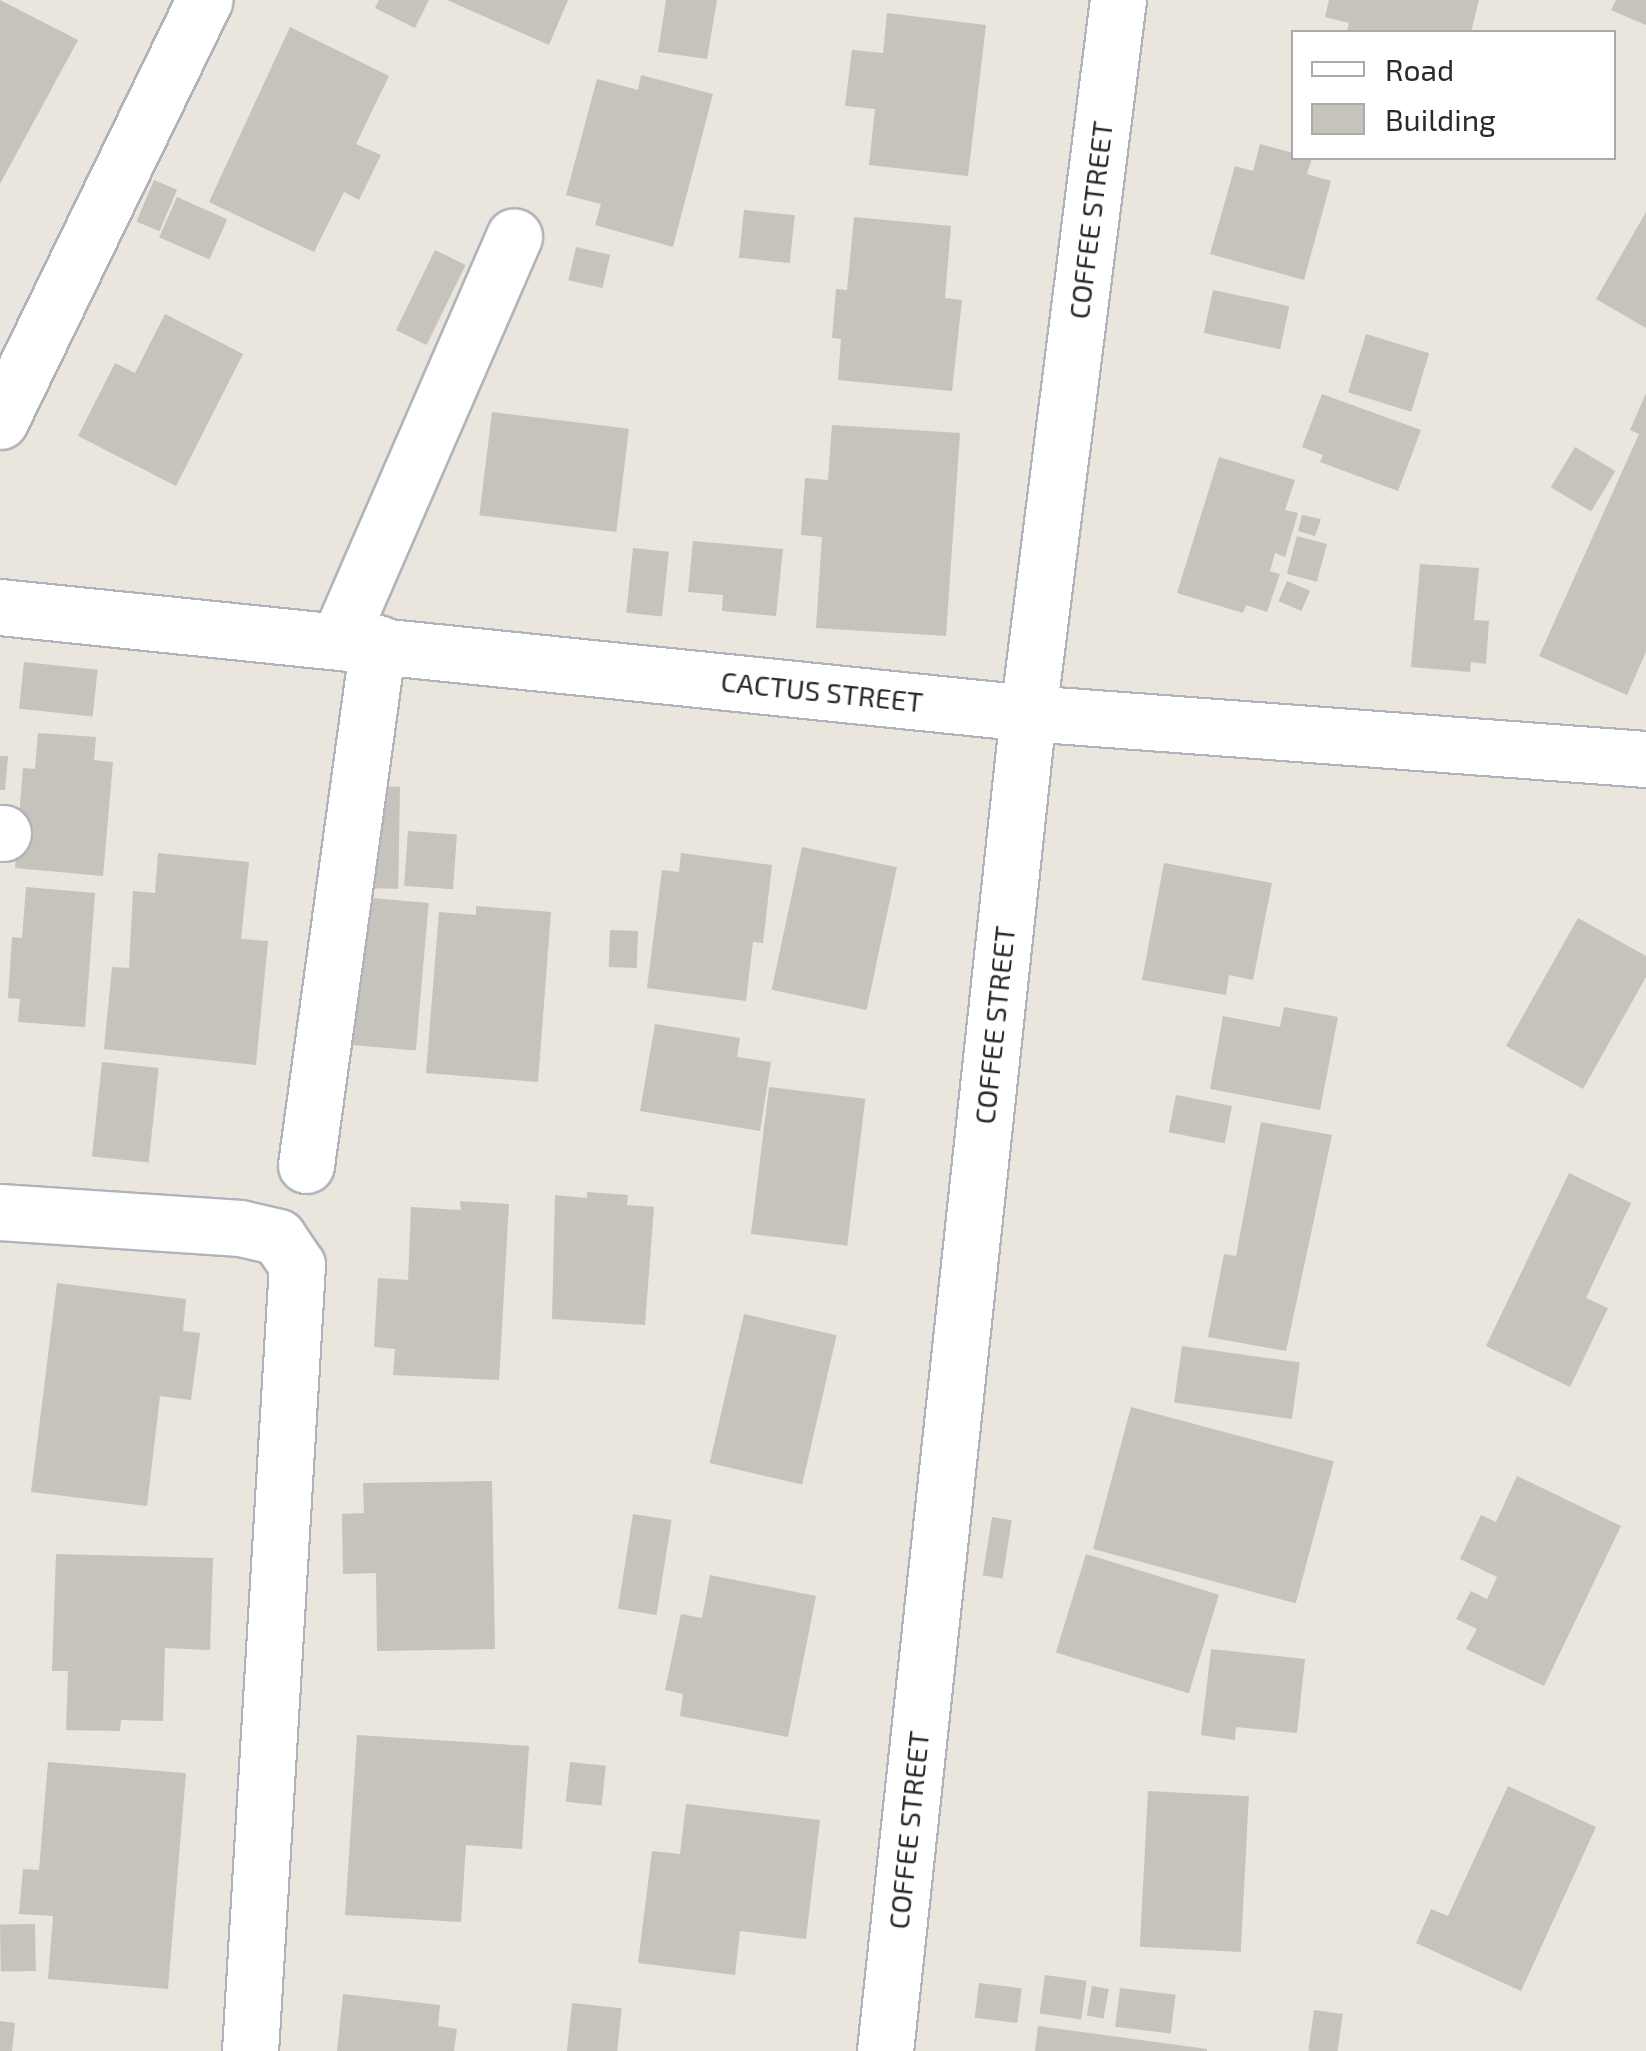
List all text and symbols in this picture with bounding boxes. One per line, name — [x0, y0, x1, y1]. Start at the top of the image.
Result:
legend — [1291, 30, 1616, 160]
text: Road — [1385, 51, 1454, 87]
text: Building — [1385, 101, 1496, 137]
street label: COFFEE STREET — [1061, 119, 1119, 321]
street label: CACTUS STREET — [719, 664, 925, 718]
street label: COFFEE STREET — [967, 924, 1021, 1126]
street label: COFFEE STREET — [881, 1729, 935, 1931]

